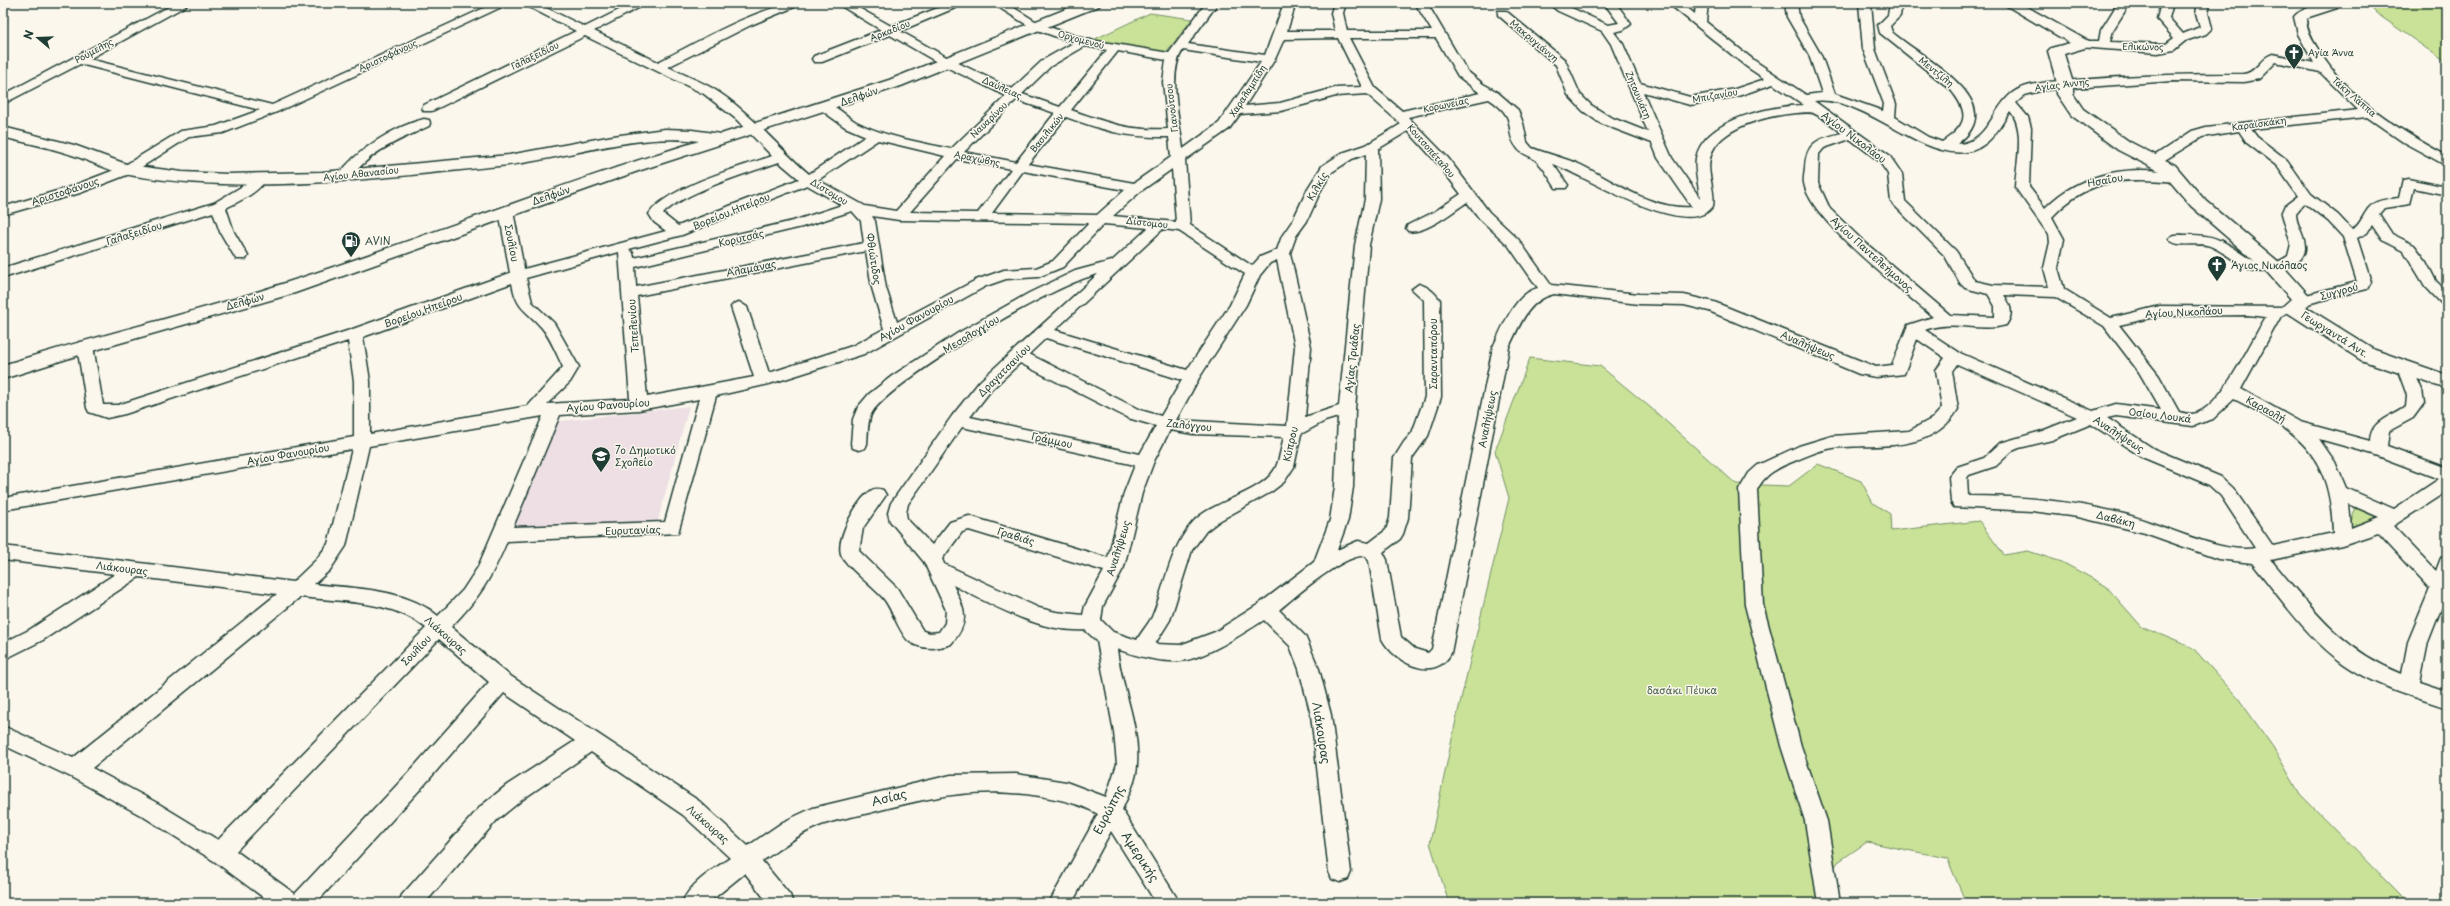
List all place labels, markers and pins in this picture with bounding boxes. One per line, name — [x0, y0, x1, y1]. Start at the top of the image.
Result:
church icon: Αγία Άννα — [2283, 42, 2305, 70]
place label: Αγία Άννα — [2308, 45, 2354, 59]
fuel station icon: AVIN — [340, 230, 362, 258]
place label: AVIN — [365, 233, 391, 248]
church icon: Άγιος Νικόλαος — [2206, 254, 2228, 282]
place label: Άγιος Νικόλαος — [2231, 257, 2307, 272]
place label: 7ο Δημοτικό Σχολείο — [615, 442, 676, 469]
school or university icon: 7ο Δημοτικό Σχολείο — [590, 445, 612, 473]

